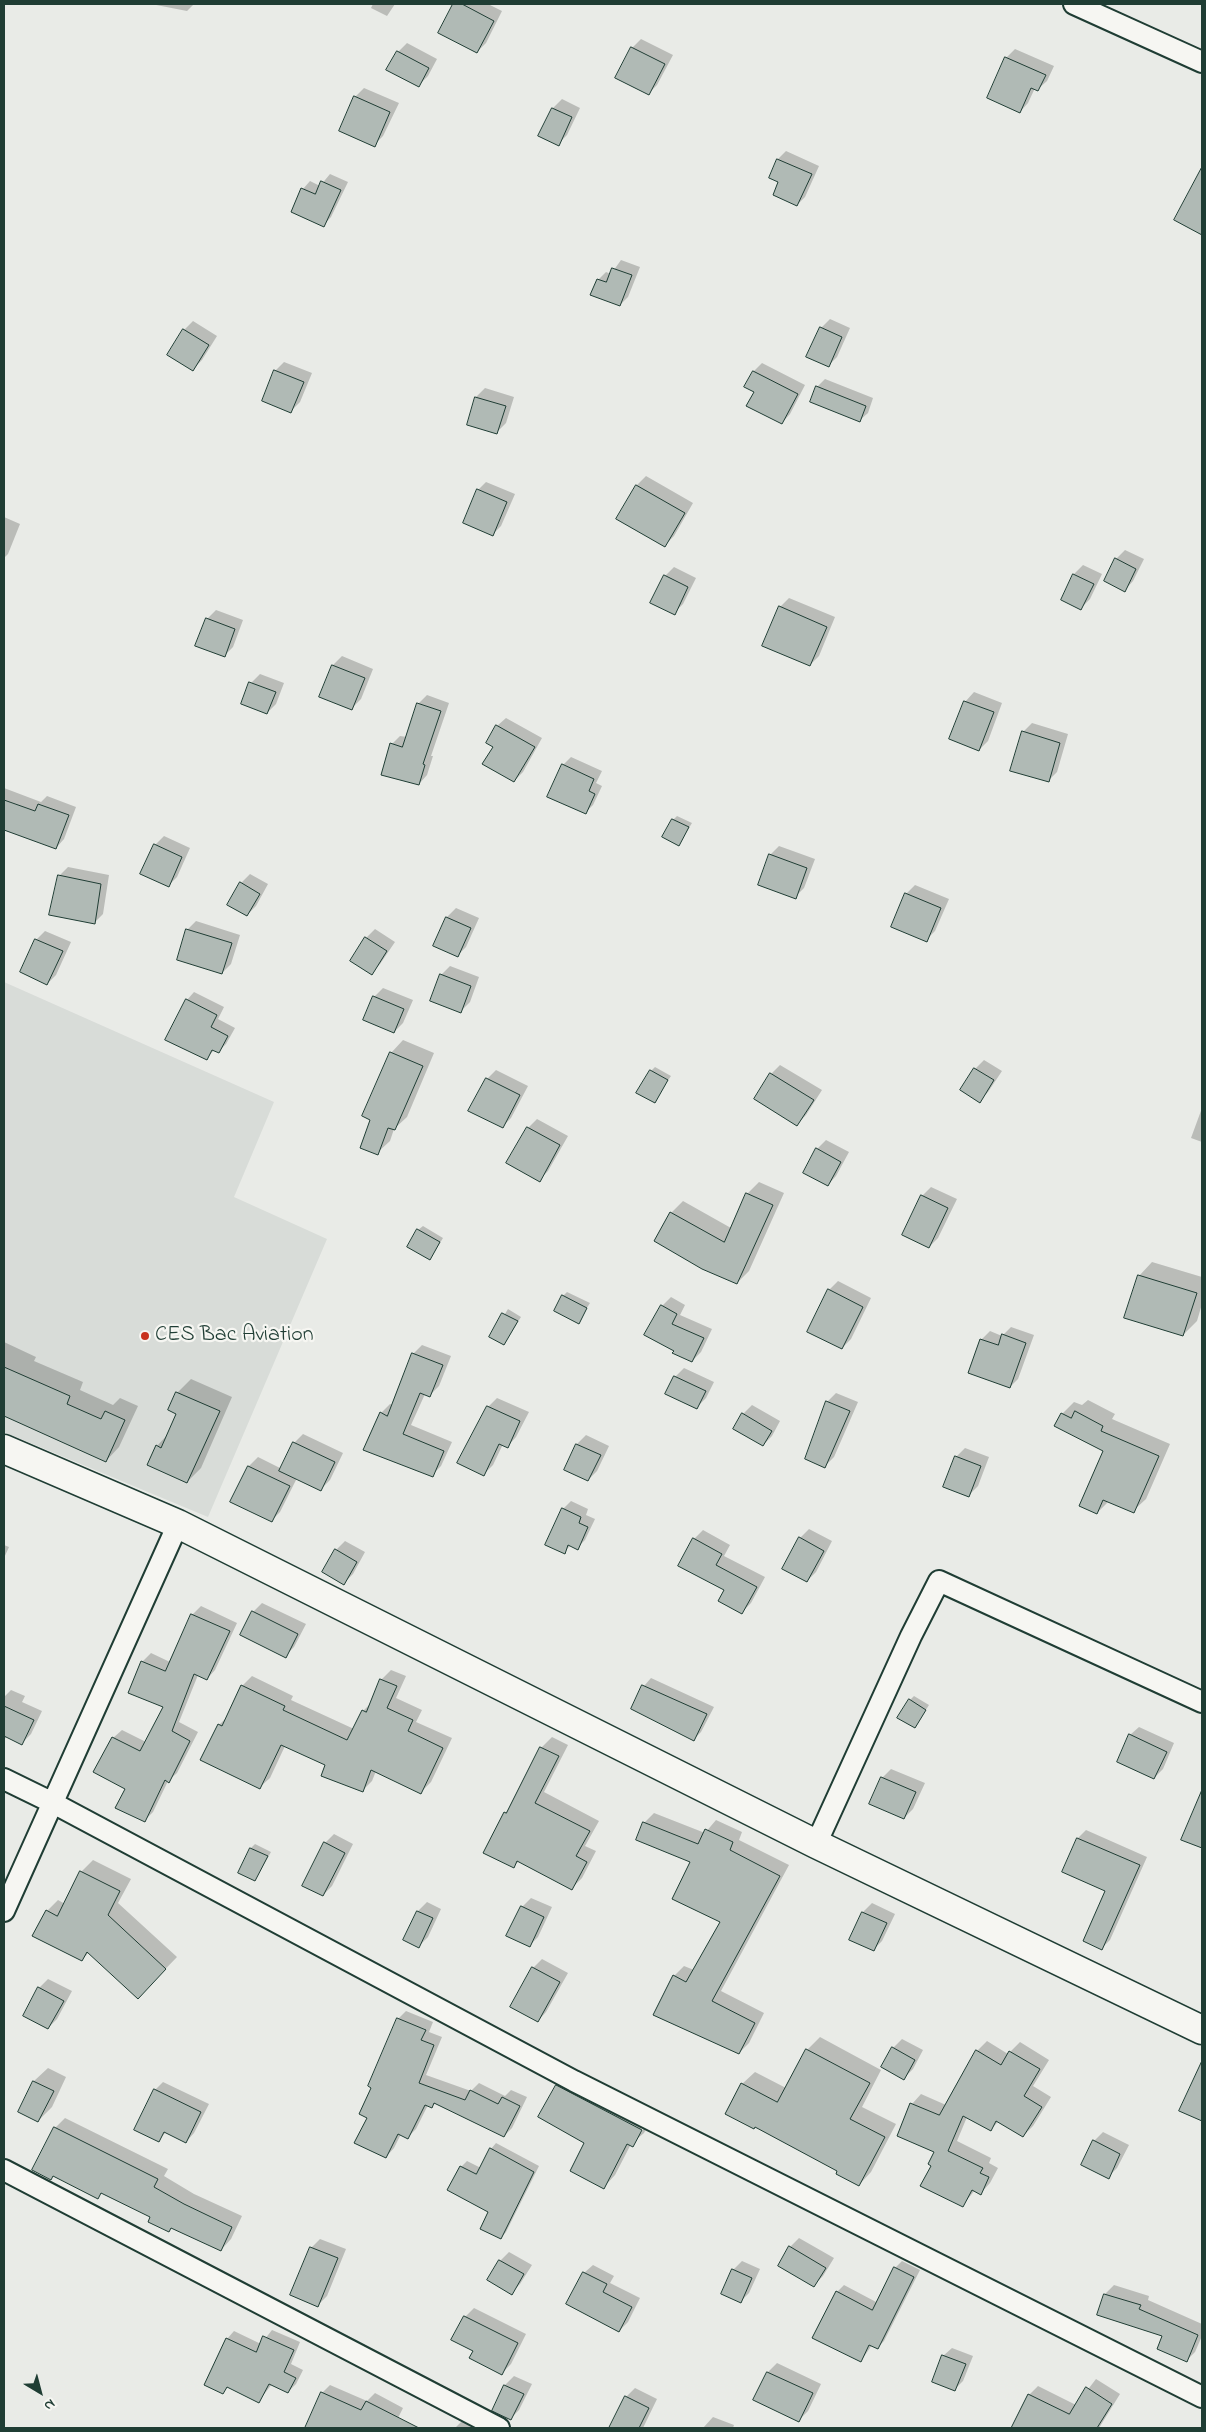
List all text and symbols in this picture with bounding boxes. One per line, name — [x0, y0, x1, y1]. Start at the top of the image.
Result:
place label: CES Bac Aviation — [155, 1323, 314, 1349]
marker: CES Bac Aviation — [139, 1330, 151, 1342]
north arrow — [15, 2367, 65, 2417]
text: N — [39, 2393, 59, 2416]

